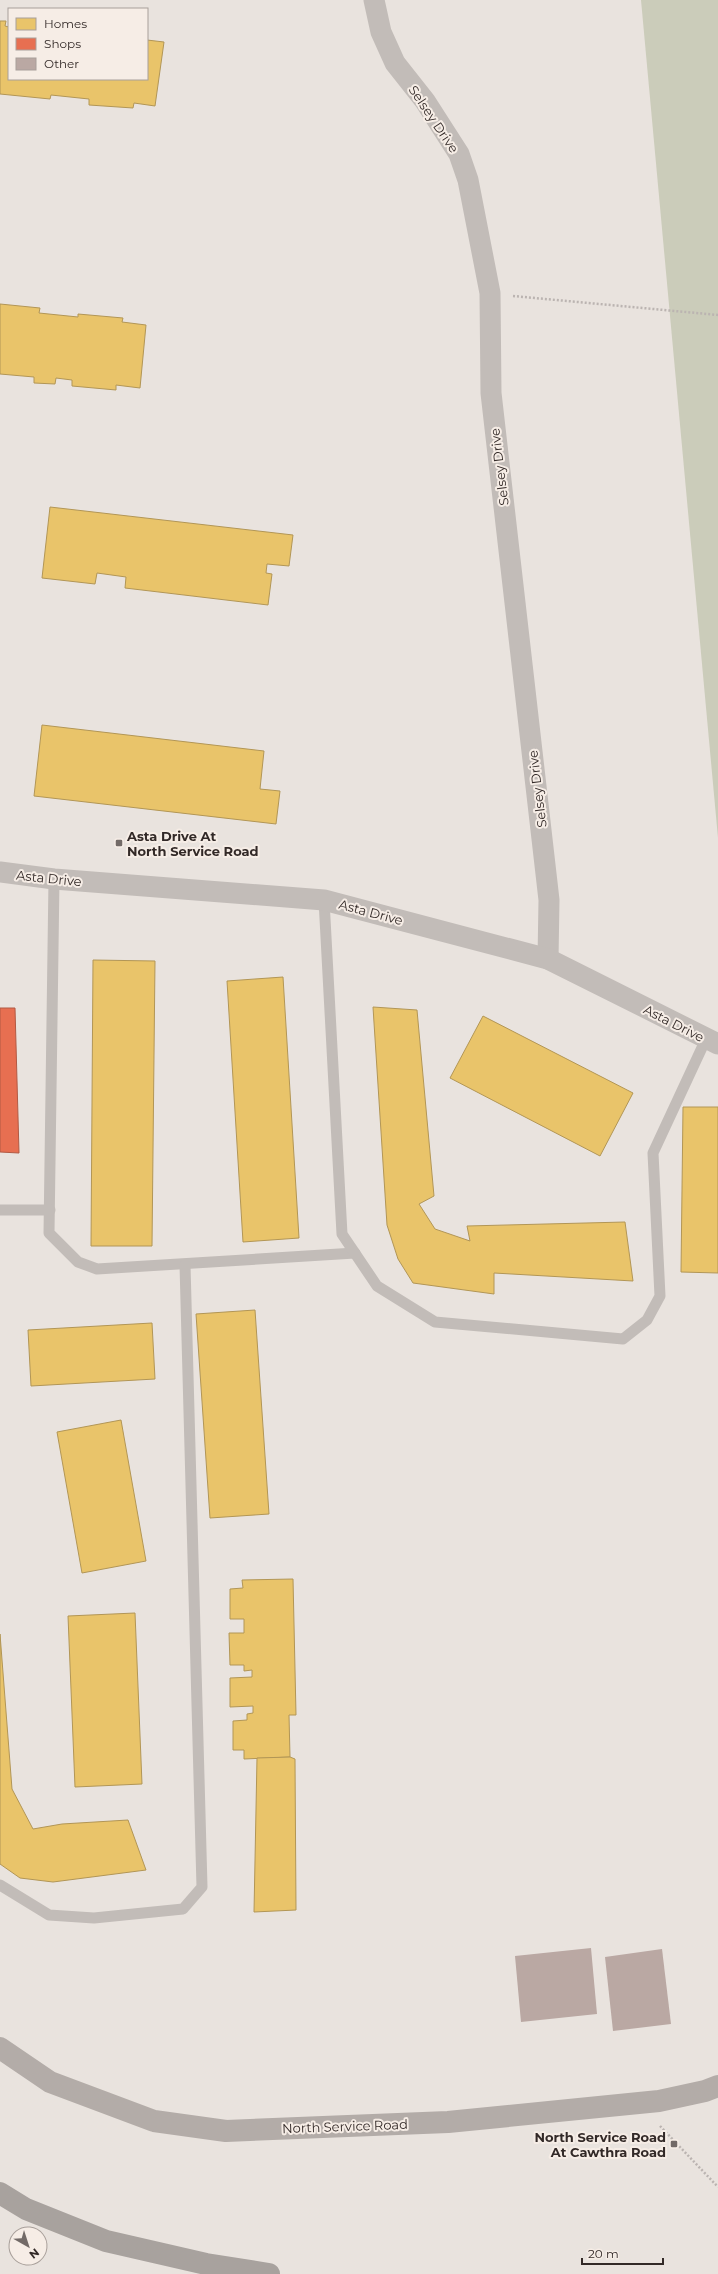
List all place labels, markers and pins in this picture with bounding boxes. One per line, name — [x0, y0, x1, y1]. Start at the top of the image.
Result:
place label: Asta Drive At North Service Road — [126, 828, 259, 859]
marker: Asta Drive At North Service Road — [114, 838, 124, 848]
place label: North Service Road At Cawthra Road — [534, 2129, 666, 2160]
marker: North Service Road At Cawthra Road — [669, 2139, 679, 2149]

